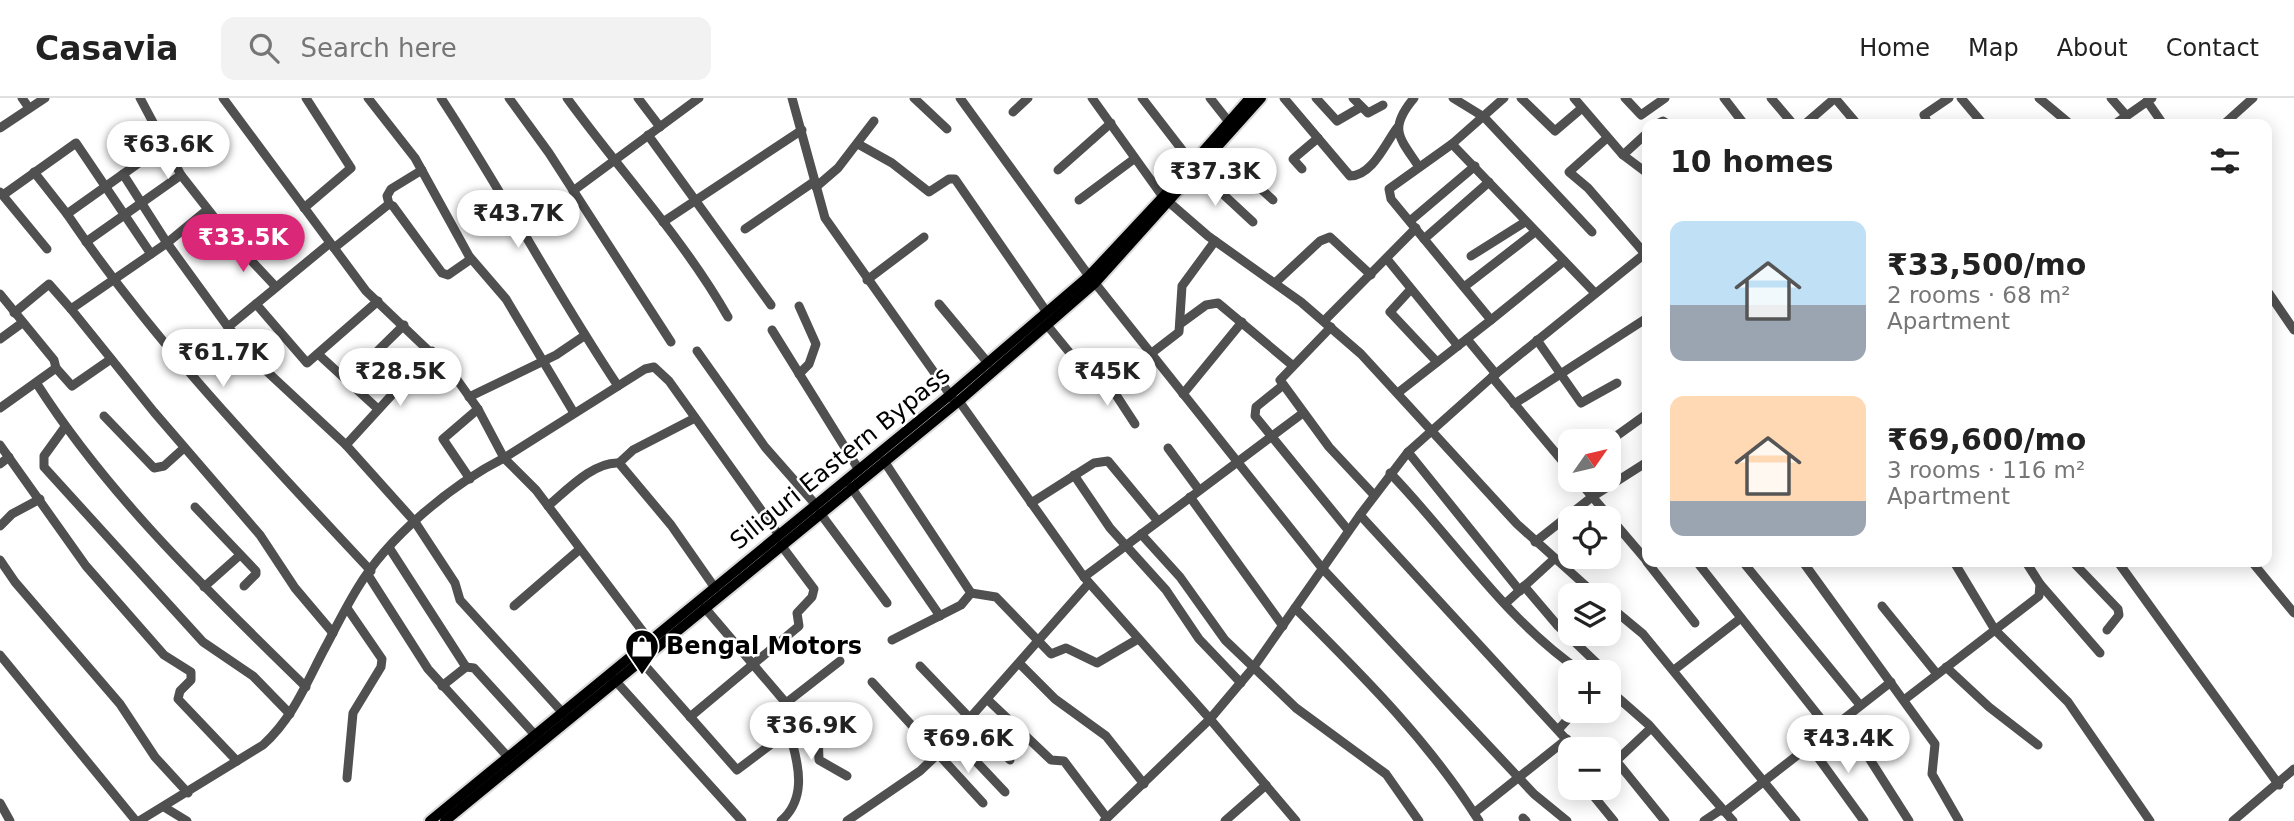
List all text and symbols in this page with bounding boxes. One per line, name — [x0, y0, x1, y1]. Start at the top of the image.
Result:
search box — [221, 17, 711, 80]
text: Casavia — [35, 29, 179, 68]
icon: search — [245, 29, 283, 67]
text: Search here — [301, 33, 457, 63]
text: Home — [1859, 34, 1930, 62]
text: Map — [1968, 34, 2019, 62]
text: About — [2057, 34, 2128, 62]
text: Contact — [2166, 34, 2259, 62]
pin: ₹63.6K — [111, 122, 225, 181]
text: ₹63.6K — [123, 131, 213, 157]
icon: filters — [2206, 142, 2244, 180]
text: 10 homes — [1670, 144, 1834, 179]
pin: ₹37.3K — [1158, 148, 1272, 208]
text: ₹37.3K — [1170, 158, 1260, 184]
pin: ₹43.7K — [461, 190, 575, 250]
text: ₹43.7K — [473, 200, 563, 226]
pin: ₹33.5K — [186, 214, 300, 274]
text: ₹33.5K — [198, 224, 288, 250]
text: ₹33,500/mo — [1887, 247, 2086, 282]
icon: home — [1726, 249, 1810, 333]
text: 2 rooms · 68 m² — [1887, 282, 2071, 308]
text: Apartment — [1887, 308, 2010, 334]
pin: ₹61.7K — [166, 330, 280, 389]
text: ₹61.7K — [178, 339, 268, 365]
pin: ₹28.5K — [343, 348, 457, 408]
pin: ₹45K — [1066, 348, 1148, 408]
text: ₹28.5K — [355, 358, 445, 384]
text: ₹45K — [1074, 358, 1140, 384]
street label: Siliguri Eastern Bypass — [725, 361, 955, 555]
text: ₹69,600/mo — [1887, 422, 2086, 457]
icon: home — [1726, 424, 1810, 508]
north arrow — [1558, 429, 1620, 492]
map controls — [1558, 429, 1621, 800]
text: 3 rooms · 116 m² — [1887, 457, 2085, 483]
text: Apartment — [1887, 483, 2010, 509]
button: locate — [1558, 506, 1621, 569]
button: layers — [1558, 583, 1621, 646]
shop icon: Bengal Motors — [623, 627, 661, 676]
place label: Bengal Motors — [666, 632, 862, 660]
button: + — [1558, 660, 1621, 723]
pin: ₹36.9K — [754, 702, 868, 762]
text: ₹36.9K — [766, 712, 856, 738]
pin: ₹69.6K — [911, 716, 1025, 775]
pin: ₹43.4K — [1791, 716, 1905, 775]
text: ₹69.6K — [923, 725, 1013, 751]
text: ₹43.4K — [1803, 725, 1893, 751]
button: − — [1558, 737, 1621, 800]

